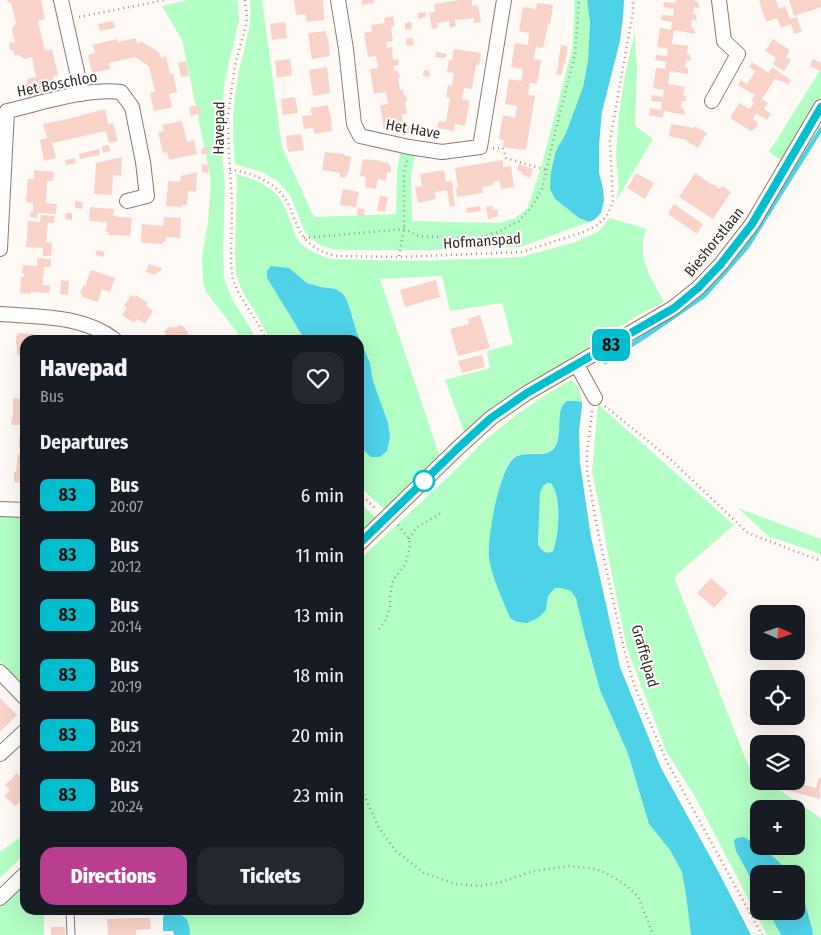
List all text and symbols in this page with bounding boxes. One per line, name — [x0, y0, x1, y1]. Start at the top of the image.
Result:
street label: Het Boschloo — [15, 67, 99, 101]
street label: Havepad — [210, 101, 228, 155]
street label: Het Have — [384, 115, 442, 143]
street label: Bieshorstlaan — [681, 204, 747, 280]
street label: Hofmanspad — [442, 229, 522, 253]
line badge: 83 — [588, 329, 634, 361]
text: 83 — [602, 334, 620, 356]
button: heart — [292, 352, 344, 404]
text: Havepad — [40, 354, 127, 382]
text: Bus — [40, 387, 64, 406]
text: Departures — [40, 431, 128, 454]
unlabelled marker — [413, 470, 435, 492]
text: Bus — [110, 474, 139, 497]
text: 83 — [58, 484, 77, 506]
text: 6 min — [301, 484, 344, 507]
text: 20:07 — [110, 497, 143, 516]
text: Bus — [110, 534, 139, 557]
text: 83 — [58, 544, 77, 566]
text: 11 min — [296, 544, 344, 567]
text: 20:12 — [110, 557, 141, 576]
text: Bus — [110, 594, 139, 617]
text: 83 — [58, 604, 77, 626]
text: 13 min — [294, 604, 344, 627]
north arrow — [750, 605, 805, 660]
map controls — [750, 605, 805, 920]
text: 20:14 — [110, 617, 142, 636]
street label: Graffelpad — [627, 623, 663, 689]
text: Bus — [110, 654, 139, 677]
text: 83 — [58, 664, 77, 686]
text: 18 min — [293, 664, 344, 687]
button: locate — [750, 670, 805, 725]
text: 20:19 — [110, 677, 142, 696]
text: Bus — [110, 714, 139, 737]
text: 83 — [58, 724, 77, 746]
text: 20 min — [292, 724, 344, 747]
button: layers — [750, 735, 805, 790]
text: 20:21 — [110, 737, 142, 756]
text: Bus — [110, 774, 139, 797]
text: 83 — [58, 784, 77, 806]
text: 23 min — [293, 784, 344, 807]
text: 20:24 — [110, 797, 143, 816]
button: + — [750, 800, 805, 855]
button: Directions — [40, 847, 187, 905]
button: Tickets — [197, 847, 344, 905]
button: − — [750, 865, 805, 920]

